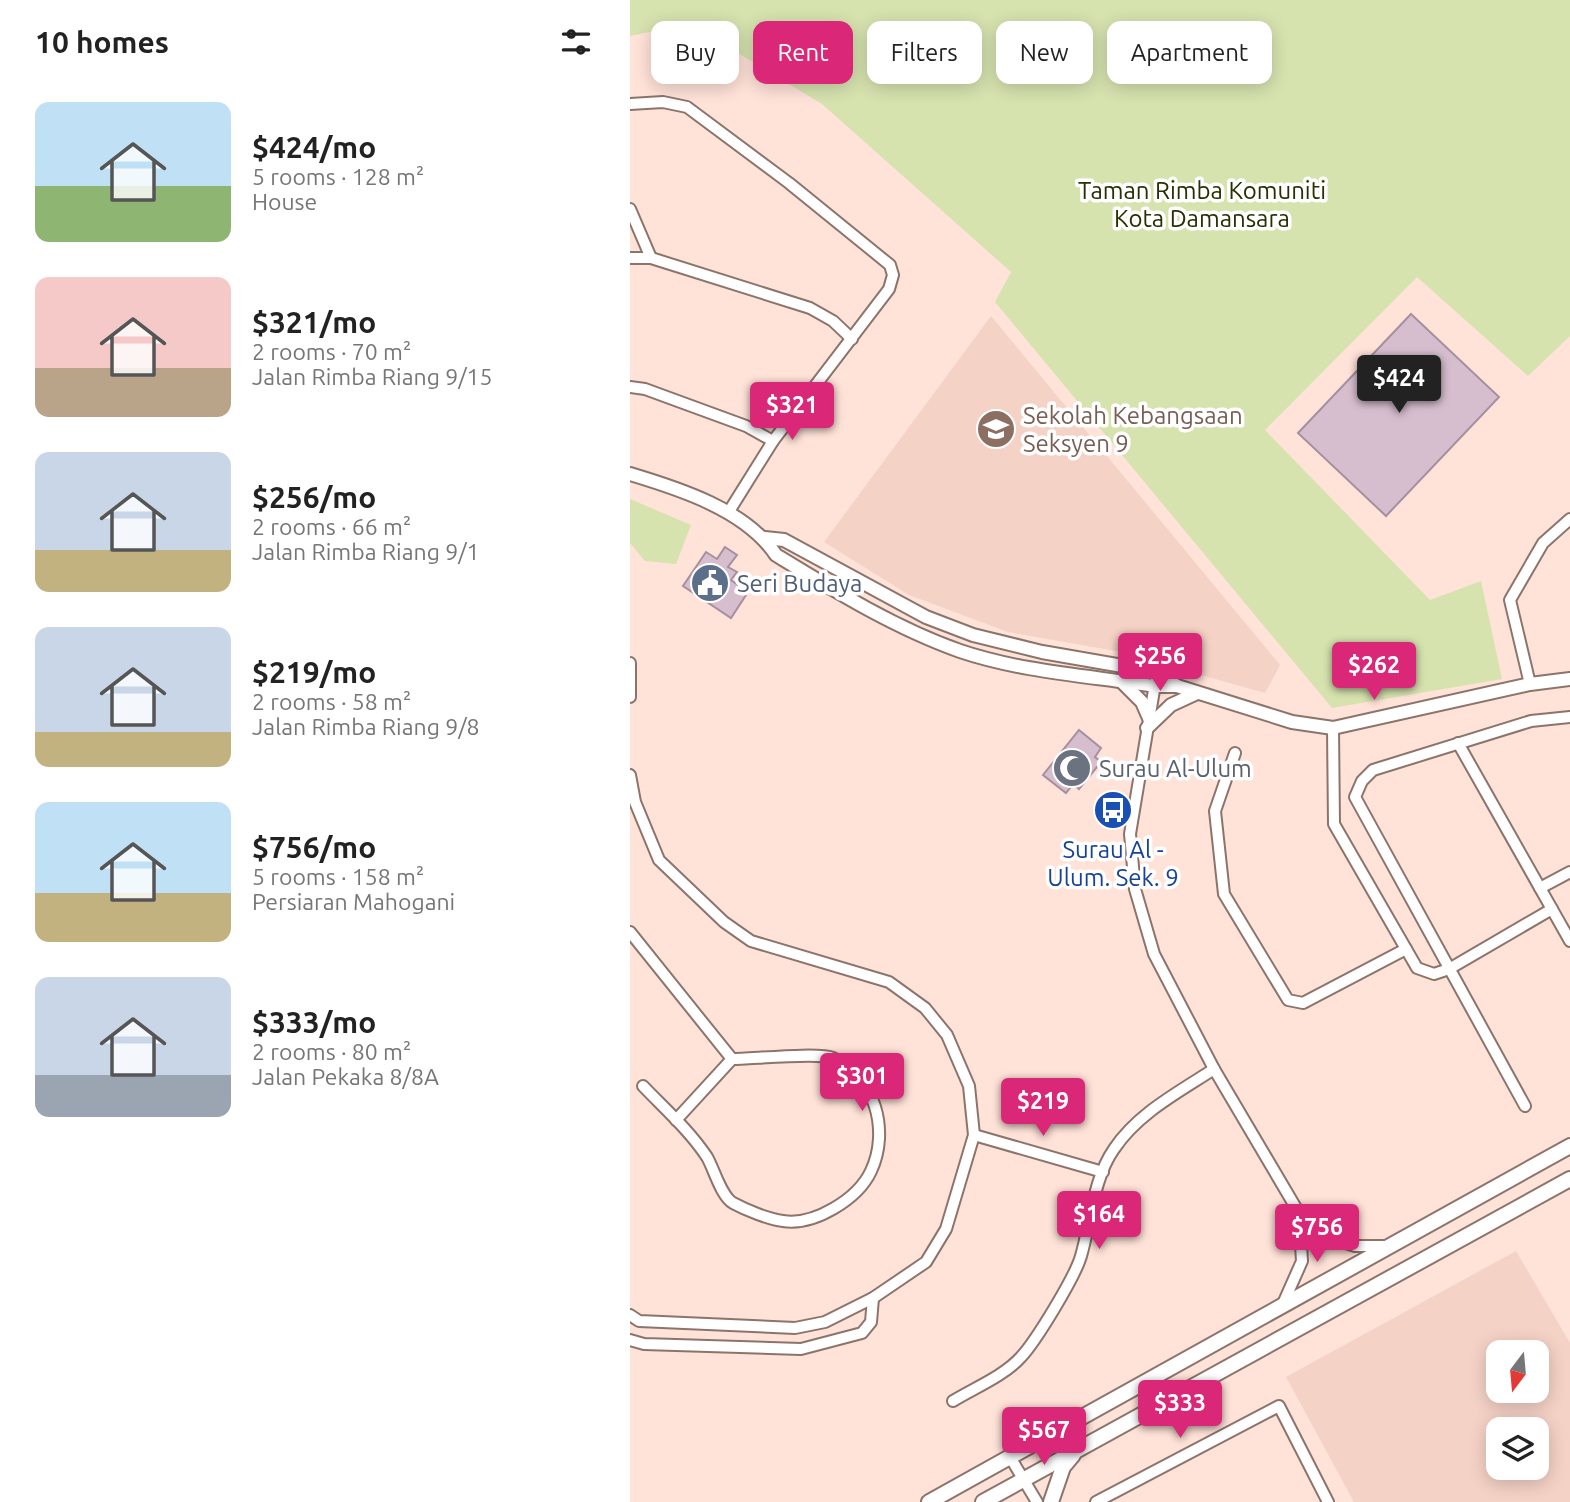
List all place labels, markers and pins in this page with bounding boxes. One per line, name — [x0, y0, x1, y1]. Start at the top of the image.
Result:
pin: $424 — [1358, 356, 1440, 415]
pin: $321 — [751, 382, 833, 442]
place label: Sekolah Kebangsaan Seksyen 9 — [1023, 402, 1243, 457]
school or university icon: Sekolah Kebangsaan Seksyen 9 — [975, 408, 1017, 450]
public building icon: Seri Budaya — [689, 562, 731, 604]
place label: Seri Budaya — [737, 570, 862, 597]
pin: $256 — [1119, 634, 1201, 693]
pin: $262 — [1333, 642, 1415, 702]
mosque icon: Surau Al-Ulum — [1051, 747, 1093, 789]
place label: Surau Al-Ulum — [1099, 755, 1252, 782]
bus stop icon: Surau Al - Ulum. Sek. 9 — [1092, 789, 1134, 831]
place label: Surau Al - Ulum. Sek. 9 — [1047, 836, 1179, 891]
pin: $301 — [821, 1054, 903, 1113]
pin: $219 — [1002, 1078, 1084, 1138]
pin: $164 — [1058, 1192, 1140, 1251]
pin: $756 — [1276, 1204, 1358, 1264]
pin: $333 — [1139, 1380, 1221, 1440]
pin: $567 — [1003, 1408, 1085, 1467]

